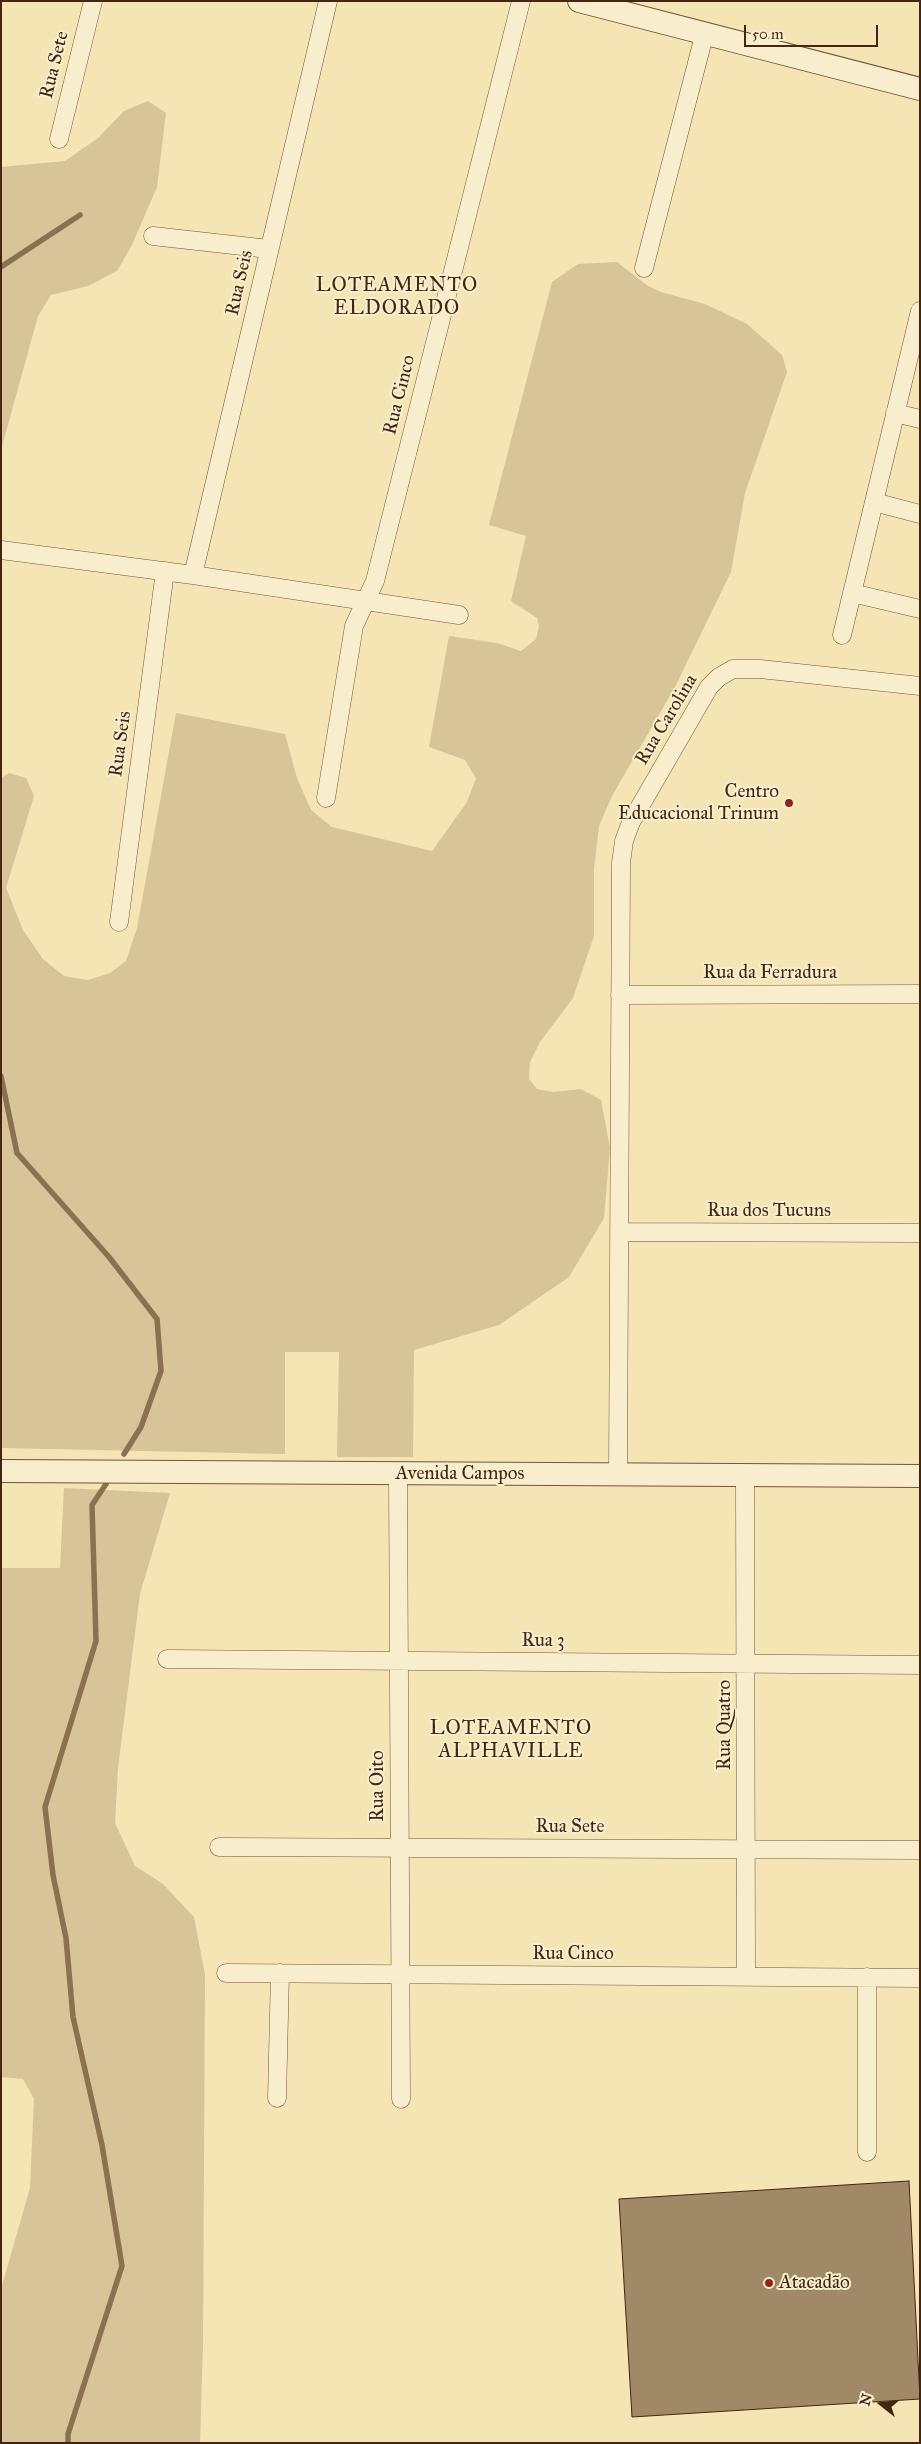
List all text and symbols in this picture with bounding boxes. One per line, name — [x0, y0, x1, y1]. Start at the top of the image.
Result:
scale bar — [746, 15, 880, 47]
text: 50 m — [752, 25, 784, 43]
street label: Rua Sete — [36, 29, 74, 101]
street label: Rua Seis — [221, 248, 259, 318]
district label: LOTEAMENTO ELDORADO — [315, 274, 479, 321]
street label: Rua Cinco — [379, 353, 421, 437]
street label: Rua Carolina — [631, 671, 703, 769]
street label: Rua Seis — [105, 710, 137, 778]
place label: Centro Educacional Trinum — [618, 781, 779, 825]
marker: Centro Educacional Trinum — [783, 797, 795, 809]
street label: Rua da Ferradura — [703, 962, 837, 984]
street label: Rua dos Tucuns — [707, 1200, 831, 1222]
street label: Avenida Campos — [395, 1463, 525, 1485]
street label: Rua 3 — [521, 1630, 565, 1652]
street label: Rua Quatro — [714, 1680, 736, 1770]
district label: LOTEAMENTO ALPHAVILLE — [429, 1717, 593, 1764]
street label: Rua Oito — [367, 1750, 389, 1822]
street label: Rua Sete — [536, 1816, 604, 1838]
street label: Rua Cinco — [532, 1943, 614, 1965]
place label: Atacadão — [779, 2272, 850, 2294]
marker: Atacadão — [763, 2277, 775, 2289]
north arrow — [856, 2379, 906, 2429]
text: N — [856, 2392, 876, 2408]

